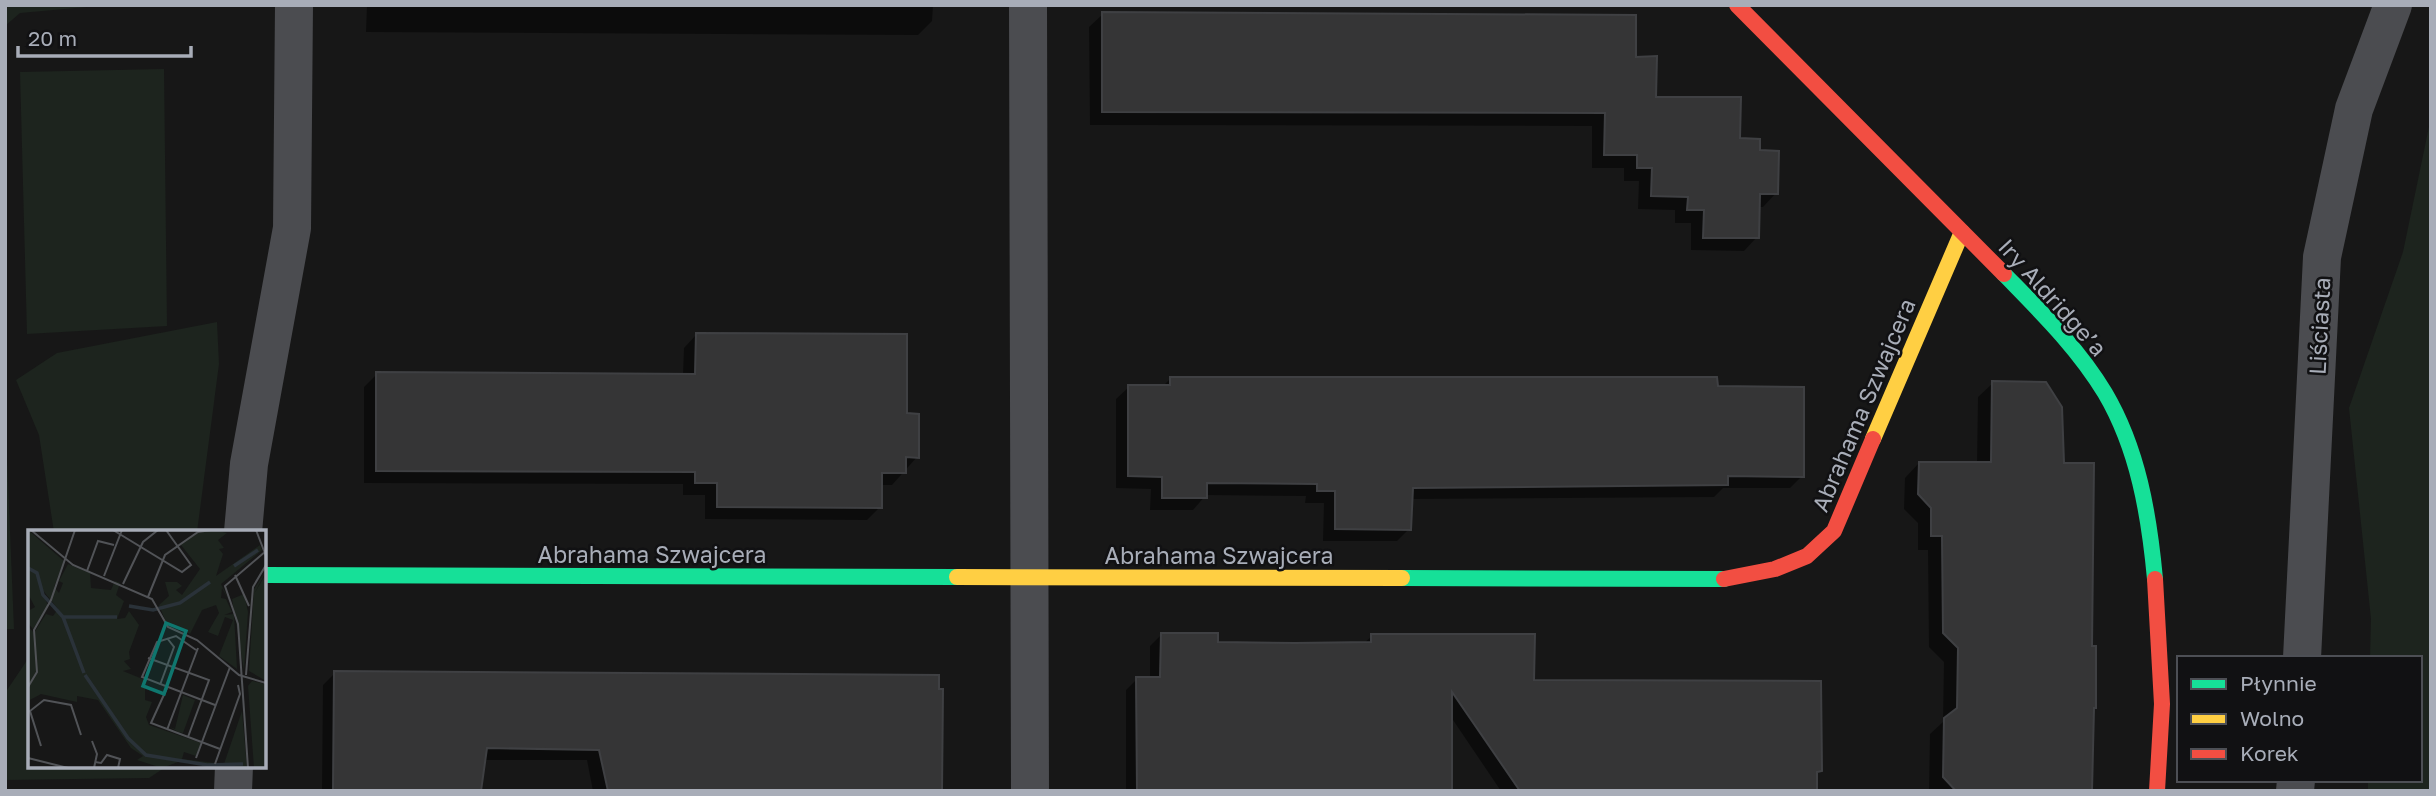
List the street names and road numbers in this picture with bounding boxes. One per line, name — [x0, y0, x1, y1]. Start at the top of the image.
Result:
street label: Iry Aldridge’a — [1993, 233, 2113, 361]
street label: Liściasta — [2302, 277, 2336, 375]
street label: Abrahama Szwajcera — [1805, 294, 1921, 516]
street label: Abrahama Szwajcera — [538, 540, 766, 568]
street label: Abrahama Szwajcera — [1105, 541, 1333, 569]

